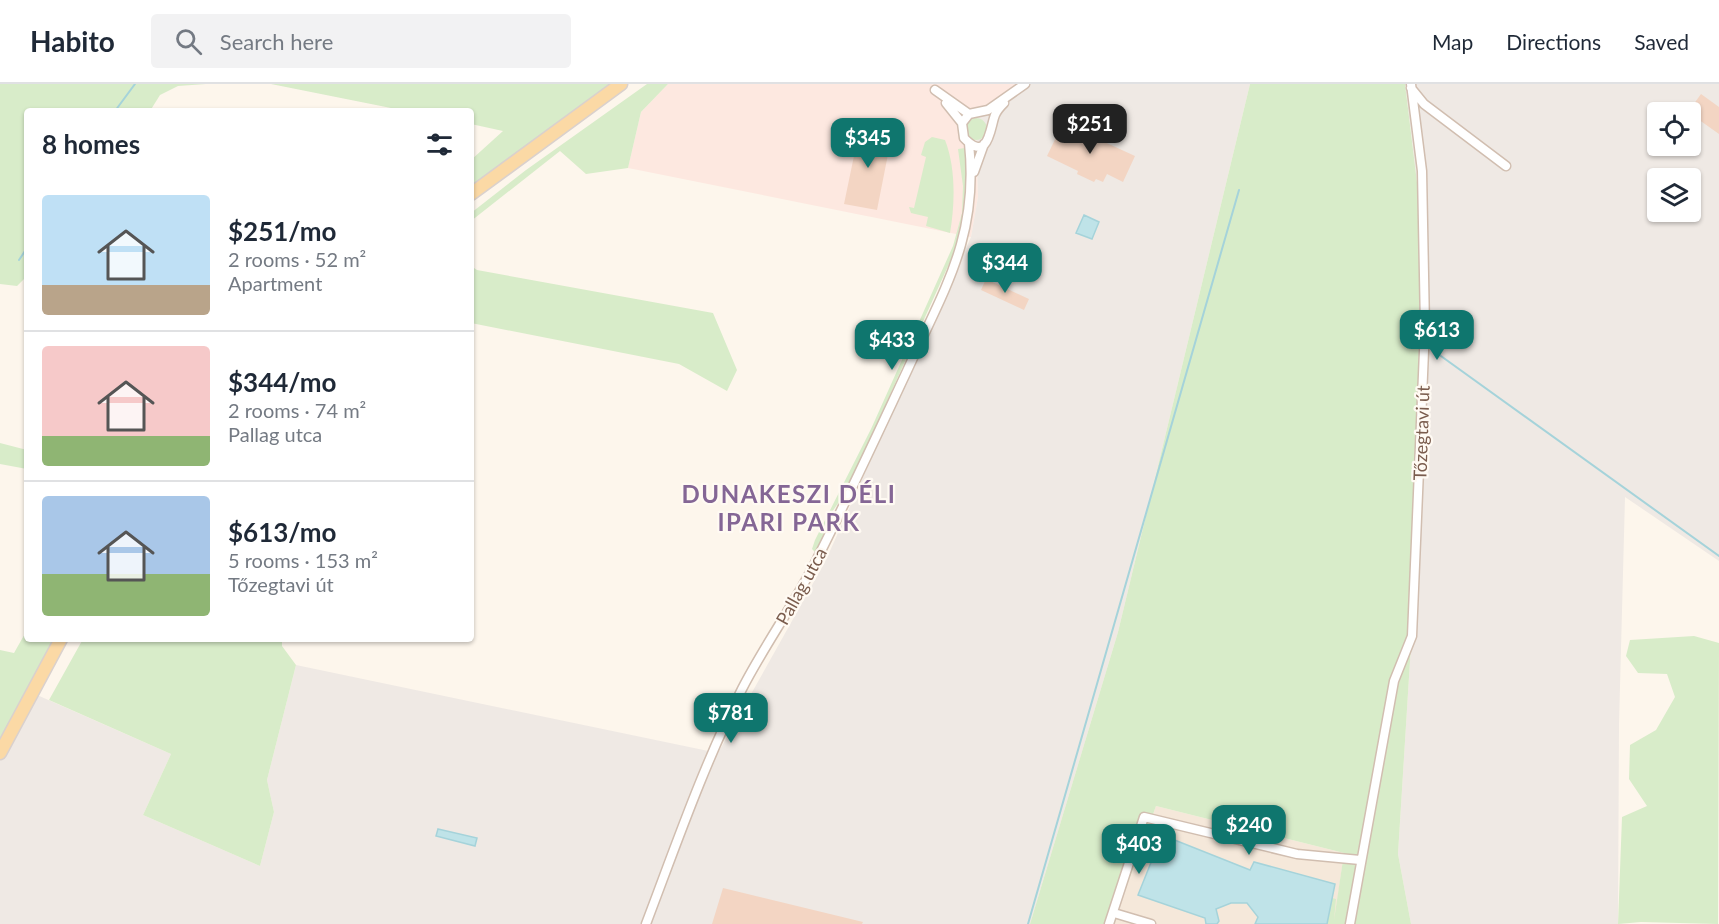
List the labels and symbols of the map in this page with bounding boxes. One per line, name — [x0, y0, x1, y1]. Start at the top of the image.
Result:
pin: $251 — [1054, 104, 1126, 155]
pin: $345 — [832, 118, 904, 169]
pin: $344 — [969, 243, 1041, 294]
pin: $613 — [1401, 310, 1473, 361]
pin: $433 — [856, 320, 928, 371]
street label: Tőzegtavi út — [1408, 384, 1434, 481]
district label: DUNAKESZI DÉLI IPARI PARK — [682, 479, 896, 536]
street label: Pallag utca — [771, 544, 831, 628]
pin: $781 — [695, 693, 767, 744]
pin: $240 — [1213, 805, 1285, 856]
pin: $403 — [1103, 824, 1175, 875]

